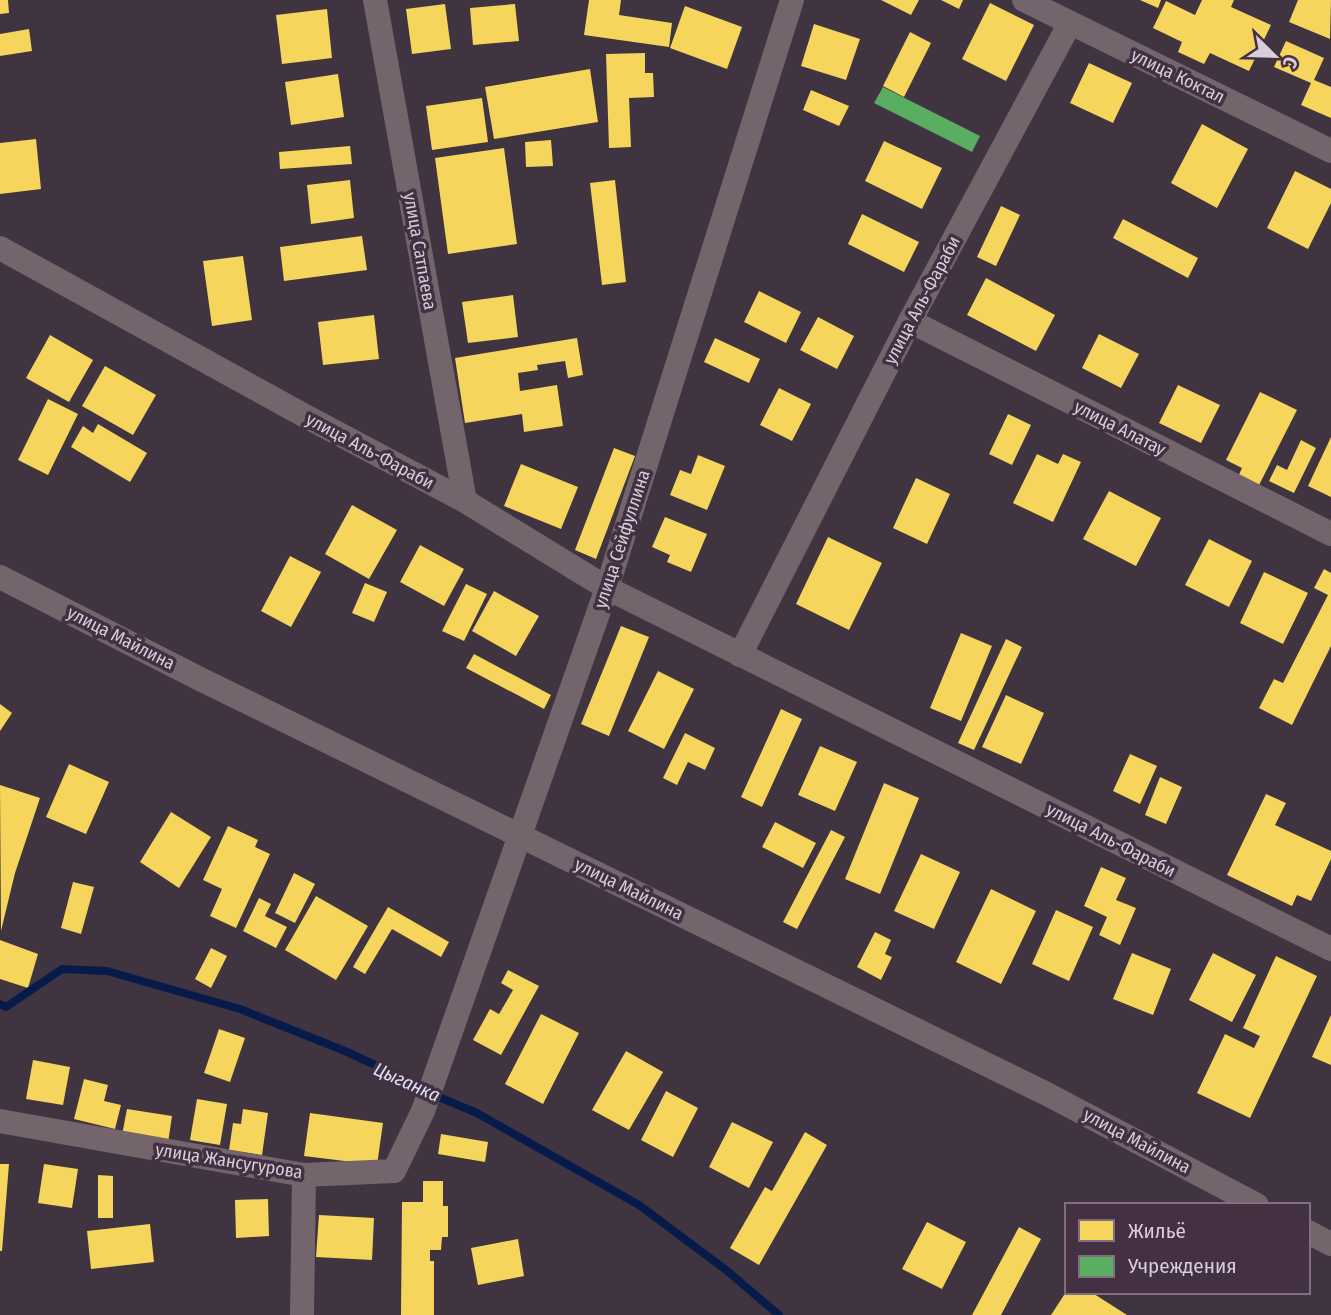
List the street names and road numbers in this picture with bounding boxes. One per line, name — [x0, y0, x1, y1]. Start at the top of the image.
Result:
street label: улица Коктал — [1128, 44, 1228, 108]
street label: улица Сатпаева — [399, 190, 441, 312]
street label: улица Аль-Фараби — [879, 232, 965, 368]
street label: улица Алатау — [1071, 396, 1169, 460]
street label: улица Аль-Фараби — [302, 408, 438, 494]
street label: улица Сейфуллина — [589, 467, 655, 611]
street label: улица Майлина — [63, 601, 179, 675]
street label: улица Аль-Фараби — [1043, 798, 1179, 882]
street label: улица Майлина — [571, 853, 687, 925]
street label: улица Майлина — [1080, 1104, 1194, 1178]
street label: улица Жансугурова — [154, 1139, 304, 1184]

